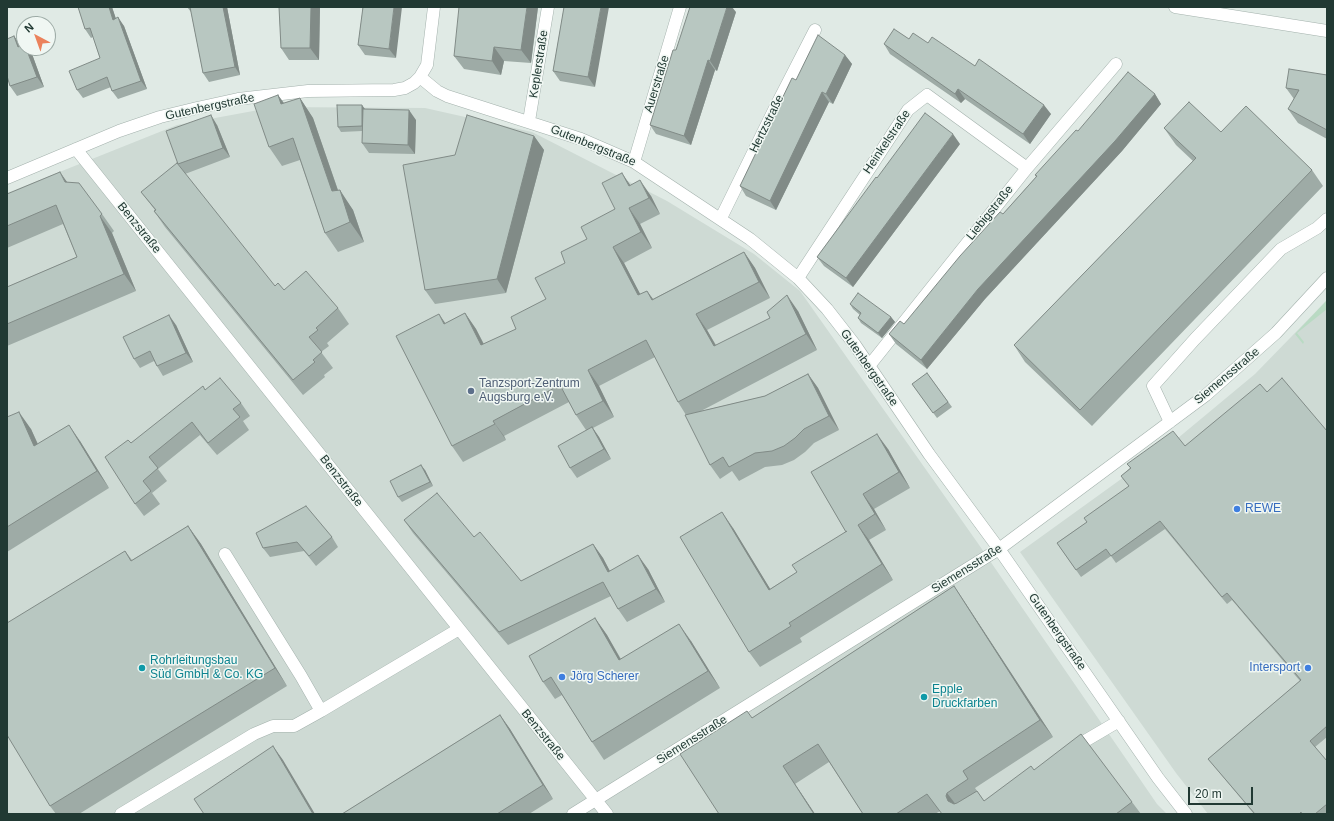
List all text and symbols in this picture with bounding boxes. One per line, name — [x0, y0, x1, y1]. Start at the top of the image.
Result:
north arrow — [16, 16, 56, 56]
text: N — [22, 21, 36, 35]
street label: Keplerstraße — [527, 29, 551, 99]
street label: Auerstraße — [641, 54, 673, 114]
street label: Gutenbergstraße — [164, 91, 256, 123]
street label: Hertzstraße — [747, 93, 787, 155]
street label: Heinkelstraße — [860, 107, 914, 177]
street label: Gutenbergstraße — [548, 122, 638, 170]
street label: Liebigstraße — [964, 183, 1016, 243]
street label: Benzstraße — [114, 200, 164, 256]
street label: Gutenbergstraße — [837, 327, 901, 409]
street label: Siemensstraße — [1191, 345, 1263, 407]
place label: Tanzsport-Zentrum Augsburg e.V. — [479, 377, 580, 405]
marker: Tanzsport-Zentrum Augsburg e.V. — [466, 386, 476, 396]
street label: Benzstraße — [316, 452, 366, 510]
place label: REWE — [1245, 502, 1281, 516]
marker: REWE — [1232, 504, 1242, 514]
street label: Siemensstraße — [929, 542, 1005, 596]
street label: Gutenbergstraße — [1025, 591, 1089, 673]
place label: Rohrleitungsbau Süd GmbH & Co. KG — [150, 654, 263, 682]
place label: Intersport — [1249, 661, 1300, 675]
marker: Rohrleitungsbau Süd GmbH & Co. KG — [137, 663, 147, 673]
marker: Intersport — [1303, 663, 1313, 673]
place label: Jörg Scherer — [570, 670, 639, 684]
marker: Jörg Scherer — [557, 672, 567, 682]
place label: Epple Druckfarben — [932, 683, 997, 711]
marker: Epple Druckfarben — [919, 692, 929, 702]
street label: Benzstraße — [518, 707, 568, 763]
street label: Siemensstraße — [654, 713, 730, 767]
scale bar — [1190, 779, 1255, 805]
text: 20 m — [1195, 787, 1222, 801]

